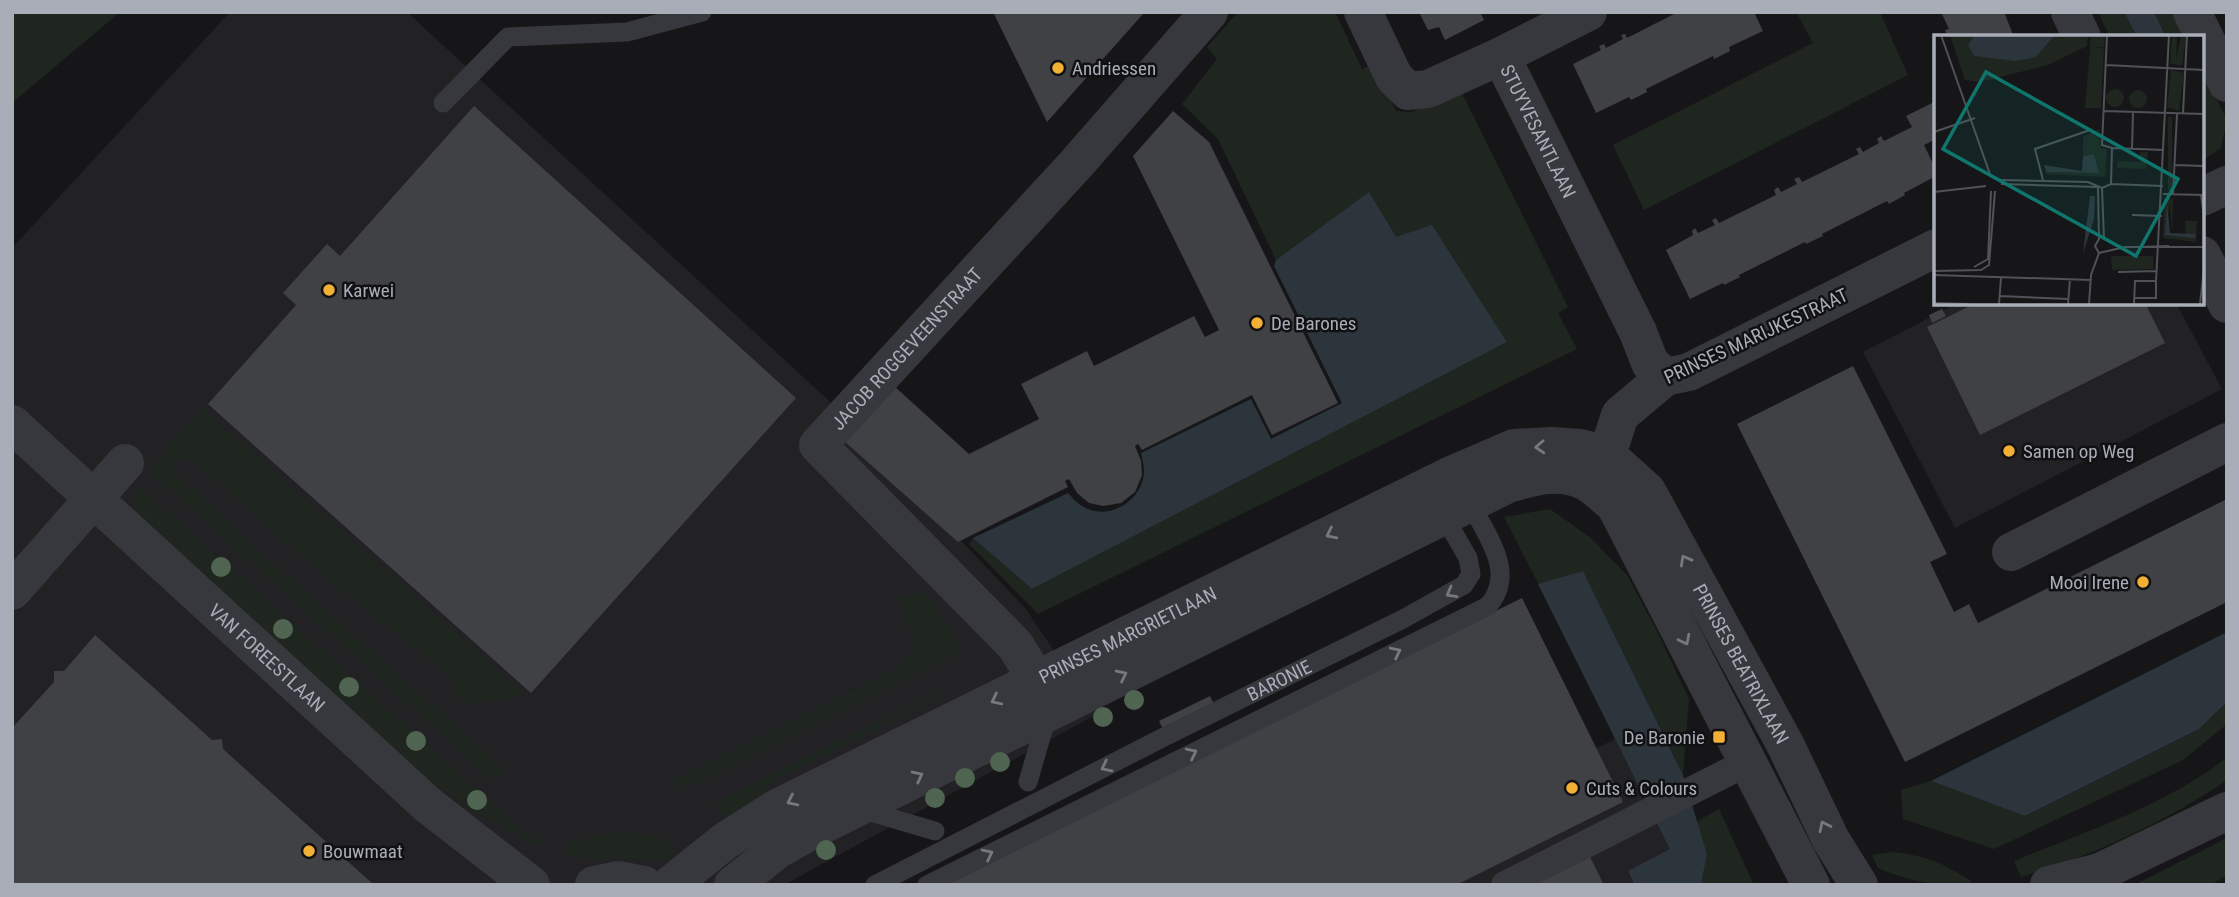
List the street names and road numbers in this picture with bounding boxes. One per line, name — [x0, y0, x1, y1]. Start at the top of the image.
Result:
street label: STUYVESANTLAAN — [1496, 61, 1581, 202]
street label: JACOB ROGGEVEENSTRAAT — [826, 263, 987, 434]
street label: PRINSES MARIJKESTRAAT — [1660, 283, 1852, 389]
street label: PRINSES BEATRIXLAAN — [1688, 580, 1794, 748]
street label: PRINSES MARGRIETLAAN — [1035, 581, 1220, 688]
street label: VAN FOREESTLAAN — [204, 599, 330, 717]
street label: BARONIE — [1243, 655, 1315, 706]

